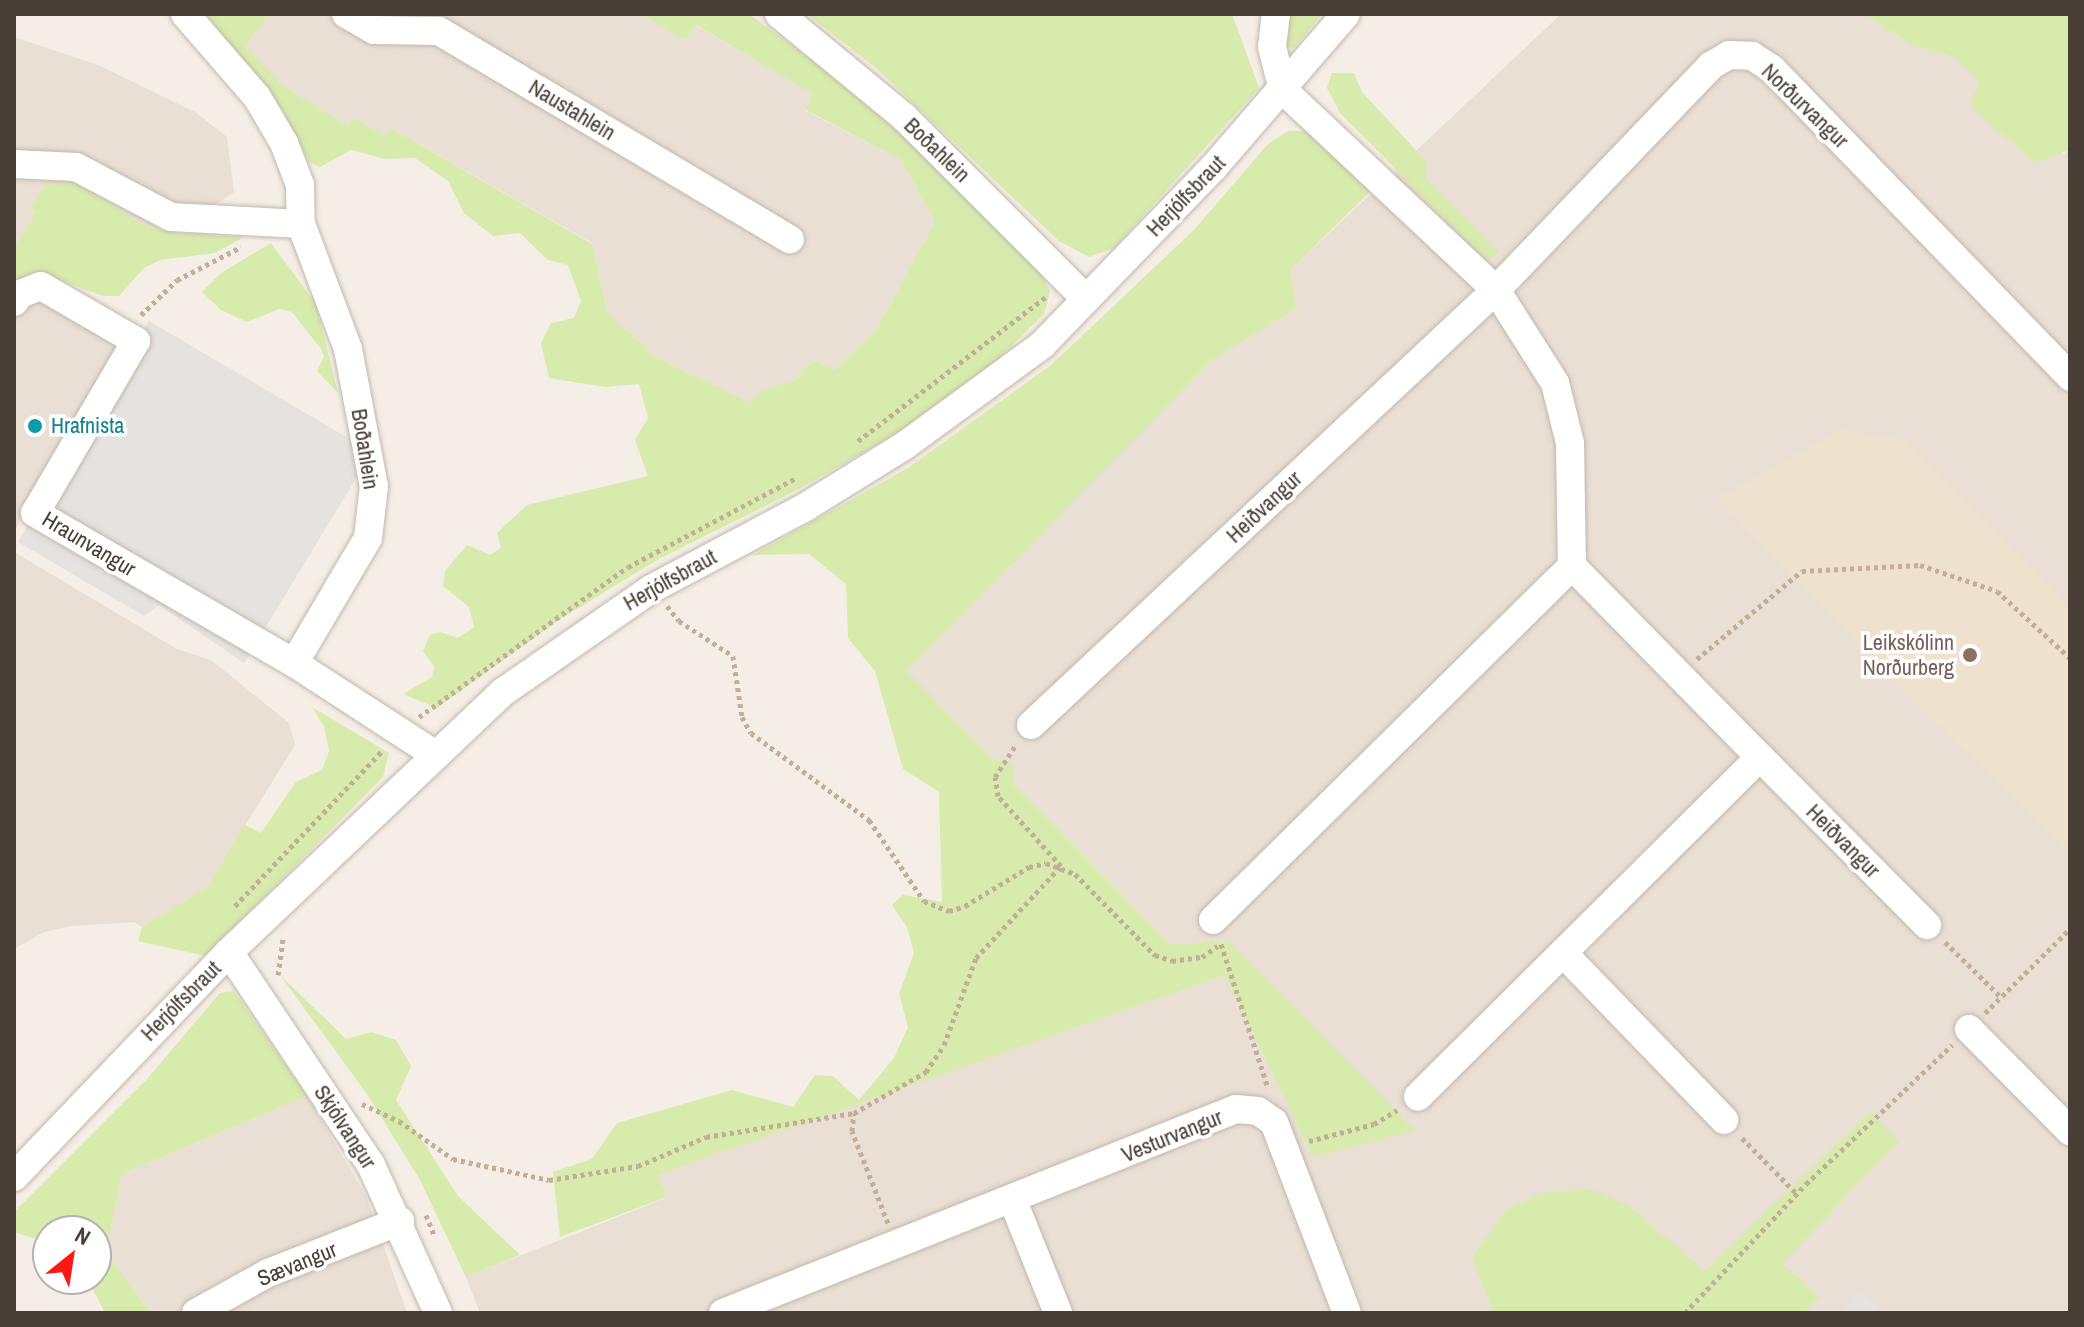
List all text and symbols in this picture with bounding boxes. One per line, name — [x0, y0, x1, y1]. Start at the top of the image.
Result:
street label: Norðurvangur — [1756, 58, 1854, 154]
street label: Naustahlein — [524, 74, 620, 146]
street label: Boðahlein — [899, 112, 975, 188]
street label: Herjólfsbraut — [1141, 150, 1231, 242]
street label: Boðahlein — [346, 407, 384, 491]
place label: Hrafnista — [51, 413, 124, 439]
marker: Hrafnista — [26, 417, 44, 435]
street label: Heiðvangur — [1221, 466, 1307, 548]
street label: Hraunvangur — [38, 506, 140, 582]
street label: Herjólfsbraut — [619, 544, 721, 616]
place label: Leikskólinn Norðurberg — [1863, 629, 1954, 680]
marker: Leikskólinn Norðurberg — [1961, 646, 1979, 664]
street label: Heiðvangur — [1801, 799, 1885, 883]
street label: Herjólfsbraut — [136, 956, 226, 1046]
street label: Skjólvangur — [308, 1080, 382, 1174]
street label: Vesturvangur — [1118, 1104, 1226, 1168]
north arrow — [32, 1215, 112, 1295]
text: N — [70, 1220, 96, 1252]
street label: Sævangur — [253, 1236, 341, 1292]

